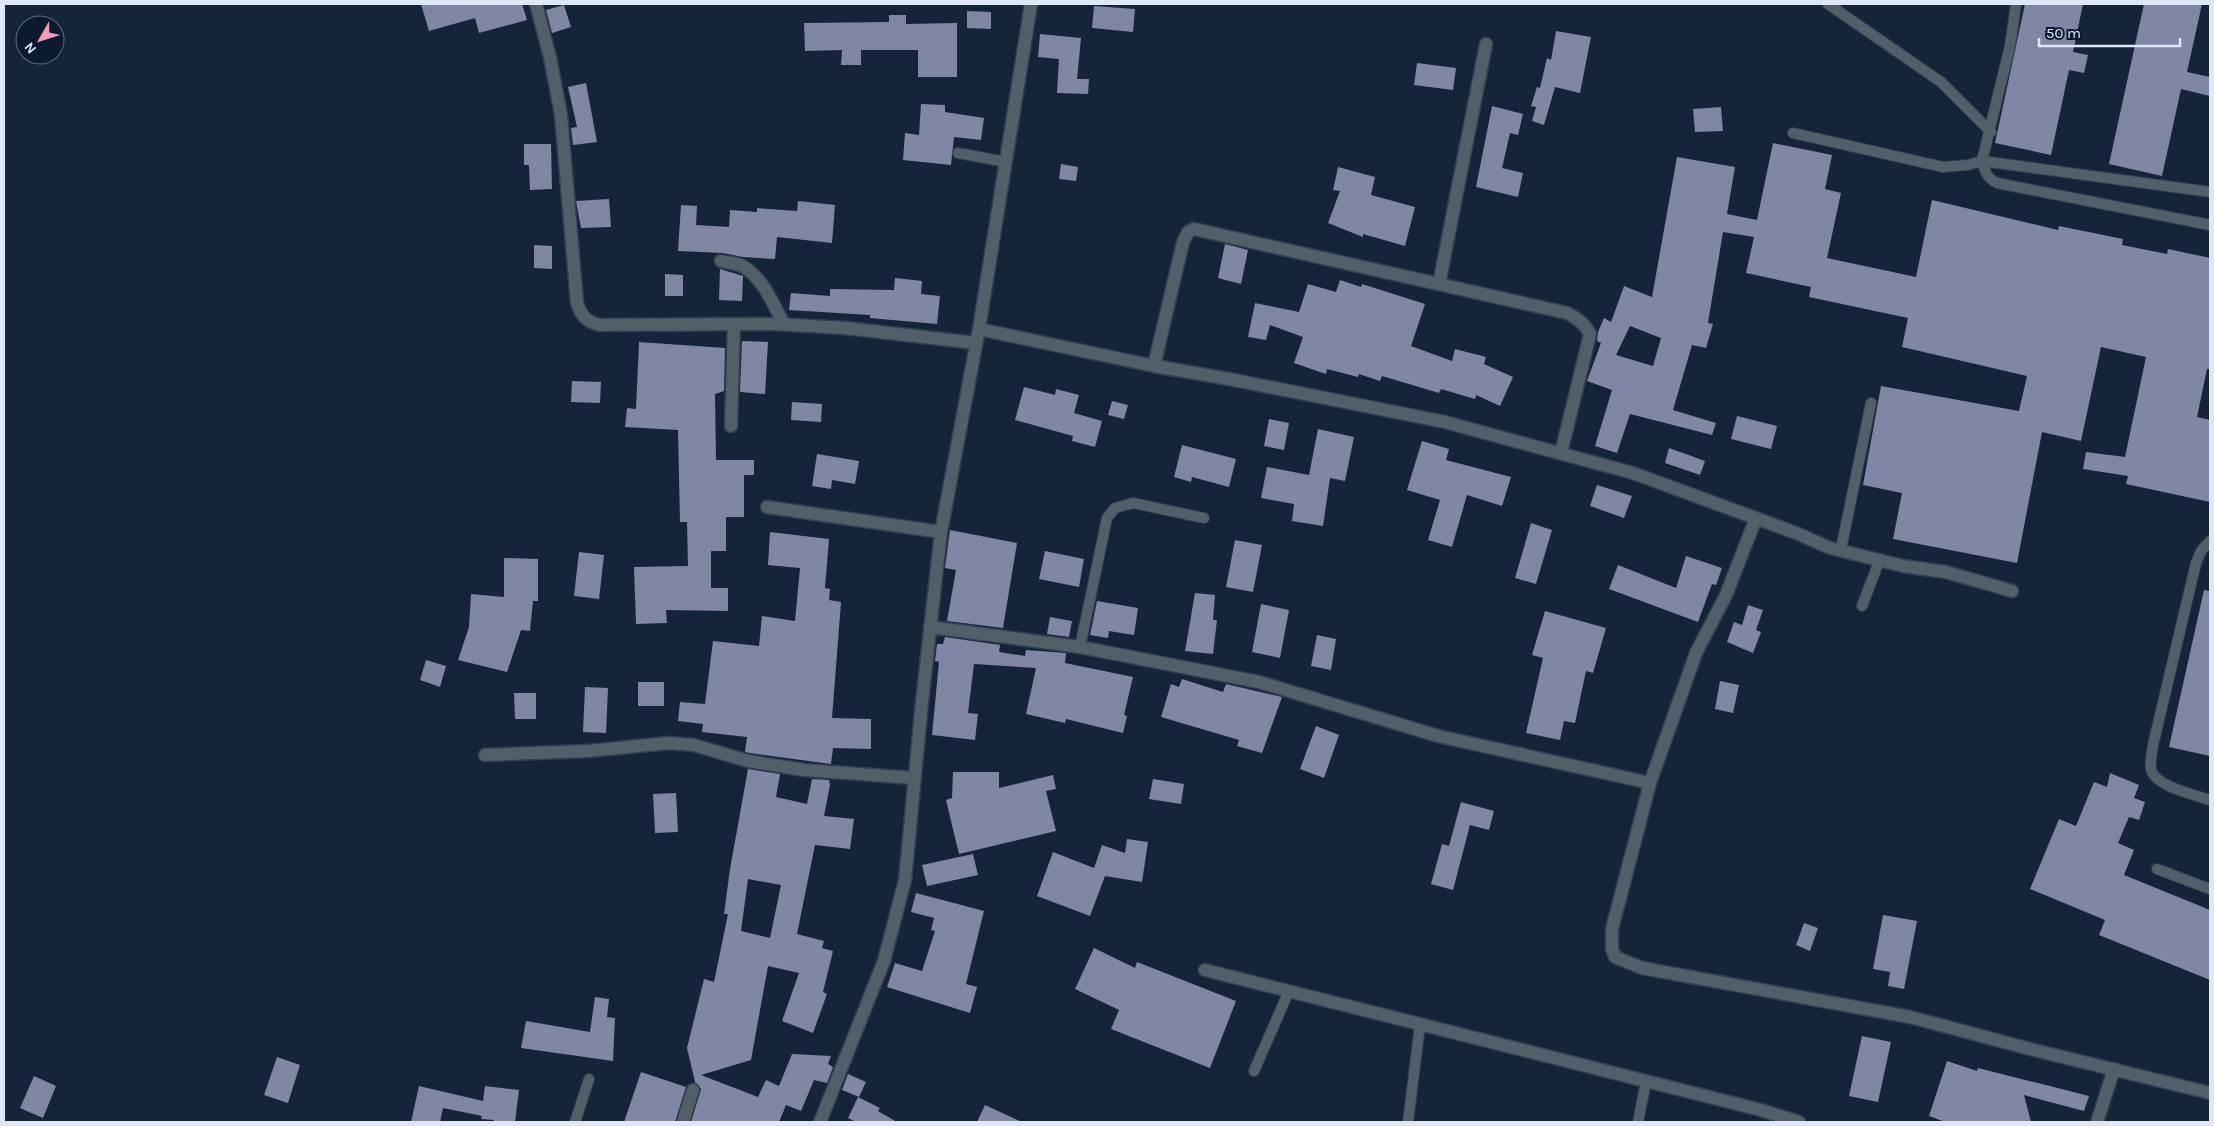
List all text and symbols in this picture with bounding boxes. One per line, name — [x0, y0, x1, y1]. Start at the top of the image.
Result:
north arrow — [15, 15, 65, 65]
scale bar — [2039, 15, 2180, 47]
text: 50 m — [2046, 24, 2081, 42]
text: N — [21, 39, 40, 57]

